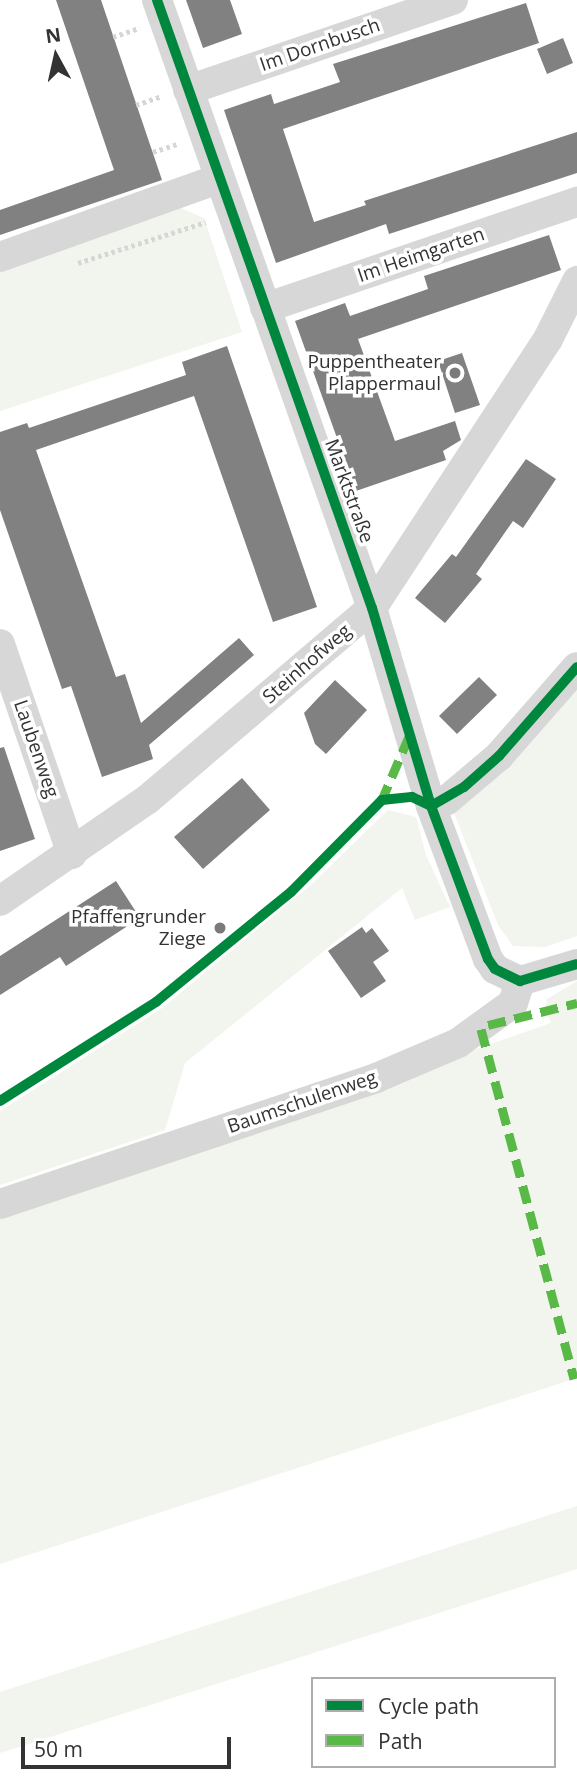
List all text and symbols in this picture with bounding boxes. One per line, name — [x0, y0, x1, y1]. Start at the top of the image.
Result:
street label: Im Dornbusch — [257, 14, 383, 76]
north arrow — [21, 21, 91, 91]
text: N — [44, 21, 63, 49]
street label: Im Heimgarten — [355, 223, 487, 287]
place label: Puppentheater Plappermaul — [307, 351, 441, 395]
marker: Puppentheater Plappermaul — [447, 365, 463, 381]
street label: Marktstraße — [320, 436, 378, 546]
street label: Steinhofweg — [258, 619, 356, 709]
street label: Laubenweg — [9, 697, 63, 801]
place label: Pfaffengrunder Ziege — [71, 906, 206, 950]
marker: Pfaffengrunder Ziege — [212, 920, 228, 936]
street label: Baumschulenweg — [224, 1066, 380, 1138]
legend — [311, 1677, 556, 1768]
text: Cycle path — [378, 1692, 479, 1720]
scale bar — [24, 1722, 234, 1766]
text: Path — [378, 1727, 423, 1755]
text: 50 m — [34, 1735, 83, 1763]

